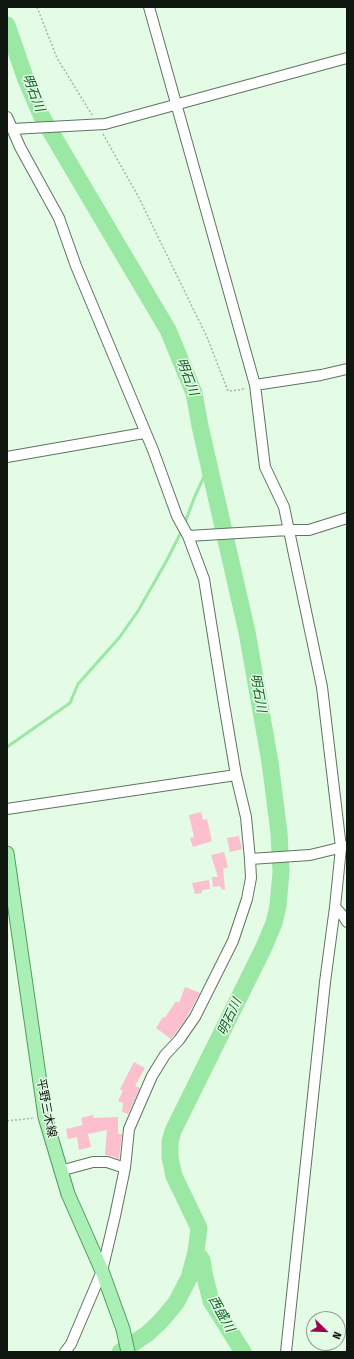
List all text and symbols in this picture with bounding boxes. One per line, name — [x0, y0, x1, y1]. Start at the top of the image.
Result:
water label: 明石川 — [19, 72, 47, 114]
water label: 明石川 — [173, 356, 201, 398]
water label: 明石川 — [247, 672, 269, 714]
water label: 明石川 — [215, 996, 245, 1038]
street label: 平野三木線 — [33, 1077, 59, 1139]
water label: 西盛川 — [205, 1293, 237, 1335]
north arrow — [306, 1311, 346, 1351]
text: N — [329, 1330, 344, 1341]

